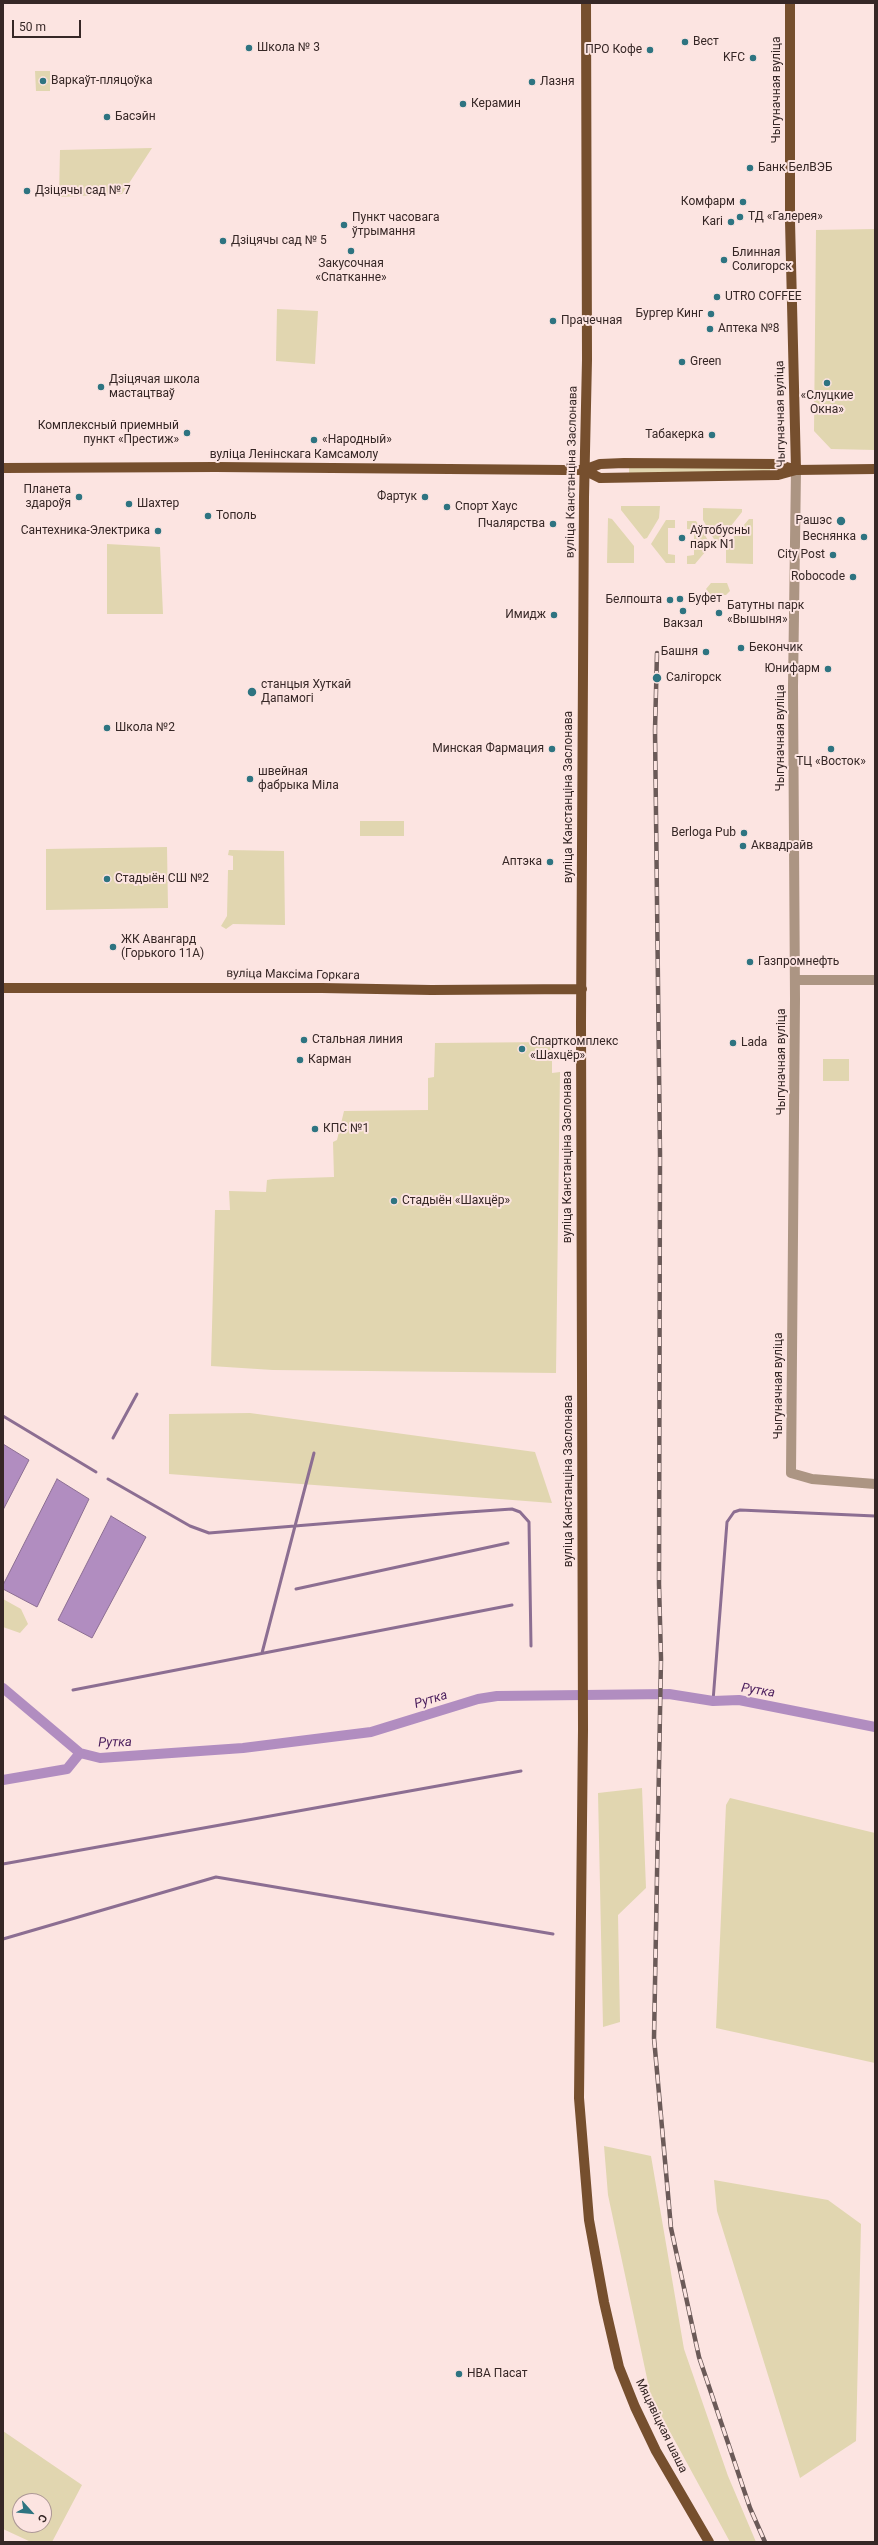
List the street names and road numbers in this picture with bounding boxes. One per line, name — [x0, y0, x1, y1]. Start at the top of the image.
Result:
street label: Чыгуначная вуліца — [770, 37, 784, 143]
street label: Чыгуначная вуліца — [773, 360, 789, 468]
street label: вуліца Канстанціна Заслонава — [563, 386, 581, 558]
street label: вуліца Ленінскага Камсамолу — [210, 448, 378, 462]
street label: Чыгуначная вуліца — [774, 685, 788, 791]
street label: вуліца Канстанціна Заслонава — [562, 711, 576, 883]
street label: вуліца Максіма Горкага — [226, 967, 360, 983]
street label: Чыгуначная вуліца — [775, 1009, 789, 1115]
street label: вуліца Канстанціна Заслонава — [561, 1071, 575, 1243]
street label: Чыгуначная вуліца — [772, 1333, 786, 1439]
street label: вуліца Канстанціна Заслонава — [562, 1395, 576, 1567]
street label: Мяцявіцкая шаша — [632, 2377, 690, 2475]

